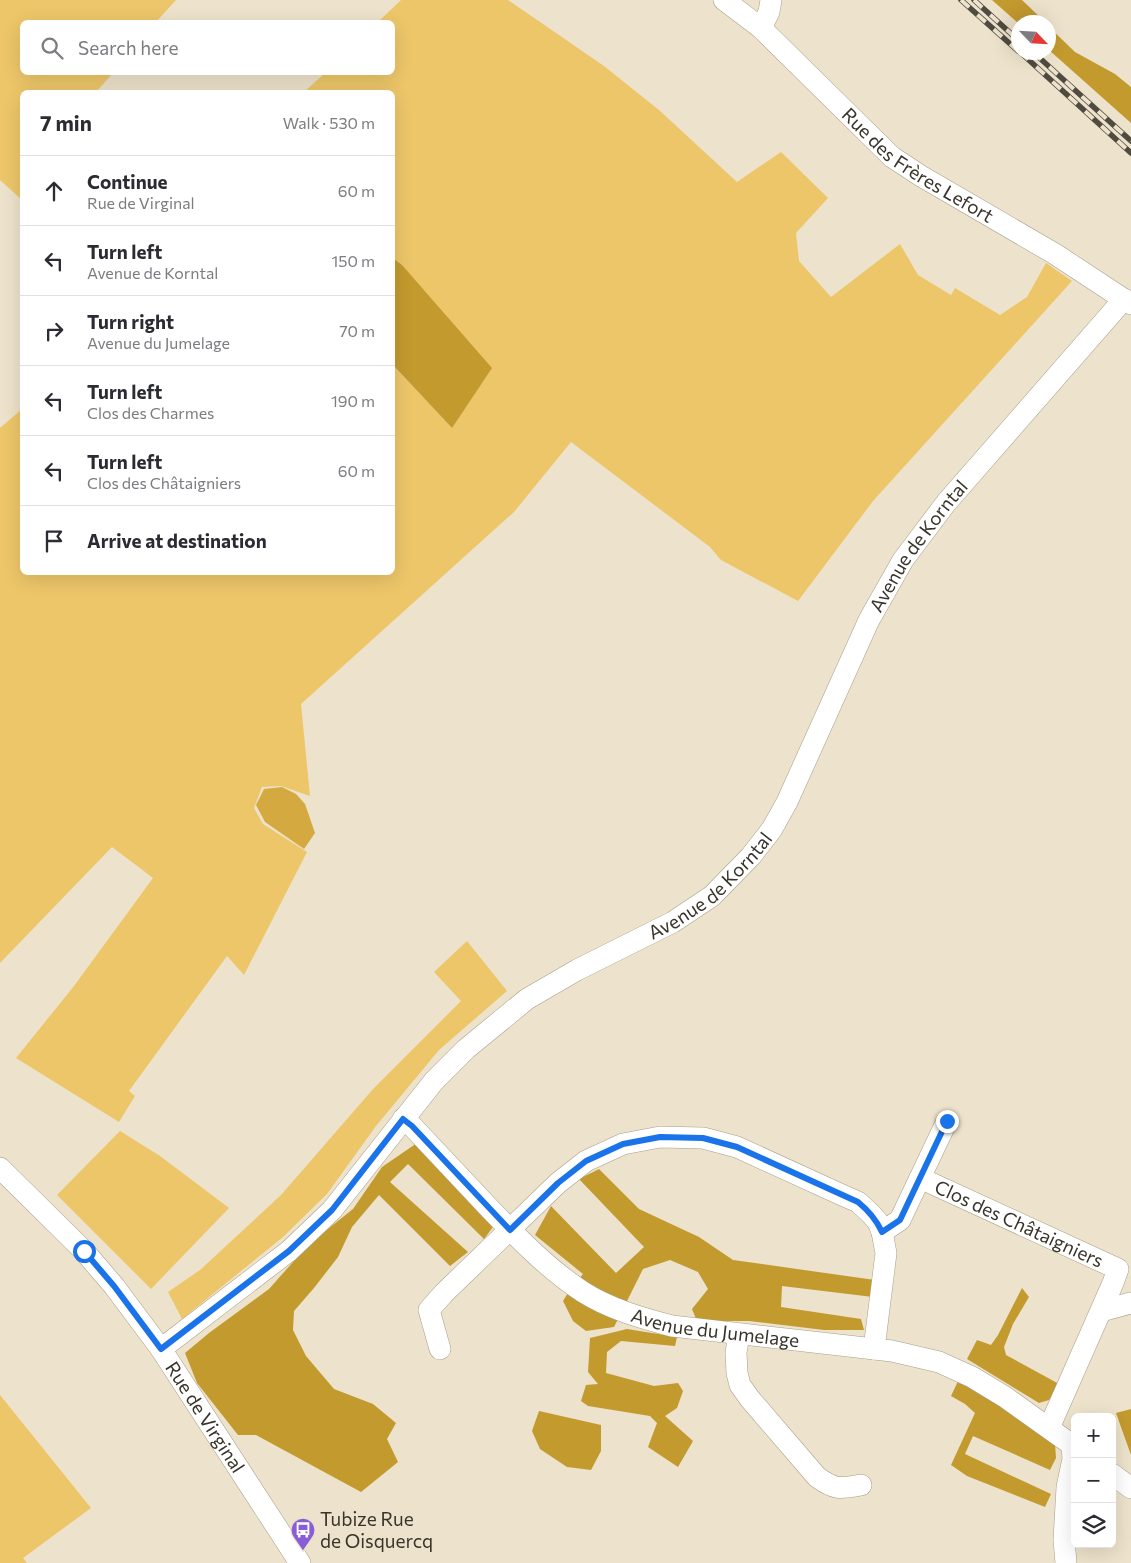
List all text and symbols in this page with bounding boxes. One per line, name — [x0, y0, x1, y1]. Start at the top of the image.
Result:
north arrow — [1011, 15, 1056, 60]
search box — [20, 20, 395, 75]
icon: search — [38, 34, 66, 62]
text: Search here — [78, 36, 178, 59]
street label: Rue des Frères Lefort — [838, 103, 998, 227]
text: 7 min — [40, 110, 92, 135]
text: Walk · 530 m — [283, 113, 375, 132]
text: Continue — [87, 170, 167, 193]
icon: ahead — [40, 177, 68, 205]
text: 60 m — [338, 181, 375, 200]
text: Rue de Virginal — [87, 193, 195, 212]
text: Turn left — [87, 240, 162, 263]
icon: left — [40, 247, 68, 275]
text: 150 m — [332, 251, 375, 270]
text: Avenue de Korntal — [87, 263, 218, 282]
text: Turn right — [87, 310, 174, 333]
icon: right — [40, 317, 68, 345]
text: 70 m — [339, 321, 375, 340]
text: Avenue du Jumelage — [87, 333, 230, 352]
text: Turn left — [87, 380, 162, 403]
icon: left — [40, 387, 68, 415]
text: 190 m — [331, 391, 375, 410]
text: Clos des Charmes — [87, 403, 214, 422]
text: Turn left — [87, 450, 162, 473]
icon: left — [40, 457, 68, 485]
text: 60 m — [338, 461, 375, 480]
text: Clos des Châtaigniers — [87, 473, 241, 492]
street label: Avenue de Korntal — [864, 475, 972, 616]
icon: arrive — [40, 527, 68, 555]
text: Arrive at destination — [87, 529, 267, 552]
street label: Avenue de Korntal — [644, 827, 776, 944]
route end — [936, 1110, 959, 1133]
street label: Clos des Châtaigniers — [931, 1174, 1107, 1272]
route start — [73, 1240, 96, 1263]
street label: Avenue du Jumelage — [628, 1303, 801, 1351]
street label: Rue de Virginal — [161, 1357, 250, 1477]
map controls — [1071, 1413, 1116, 1548]
button: + — [1071, 1413, 1116, 1458]
button: − — [1071, 1458, 1116, 1503]
button: layers — [1071, 1503, 1116, 1548]
place label: Tubize Rue de Oisquercq — [320, 1507, 433, 1552]
bus stop icon: Tubize Rue de Oisquercq — [290, 1517, 316, 1551]

